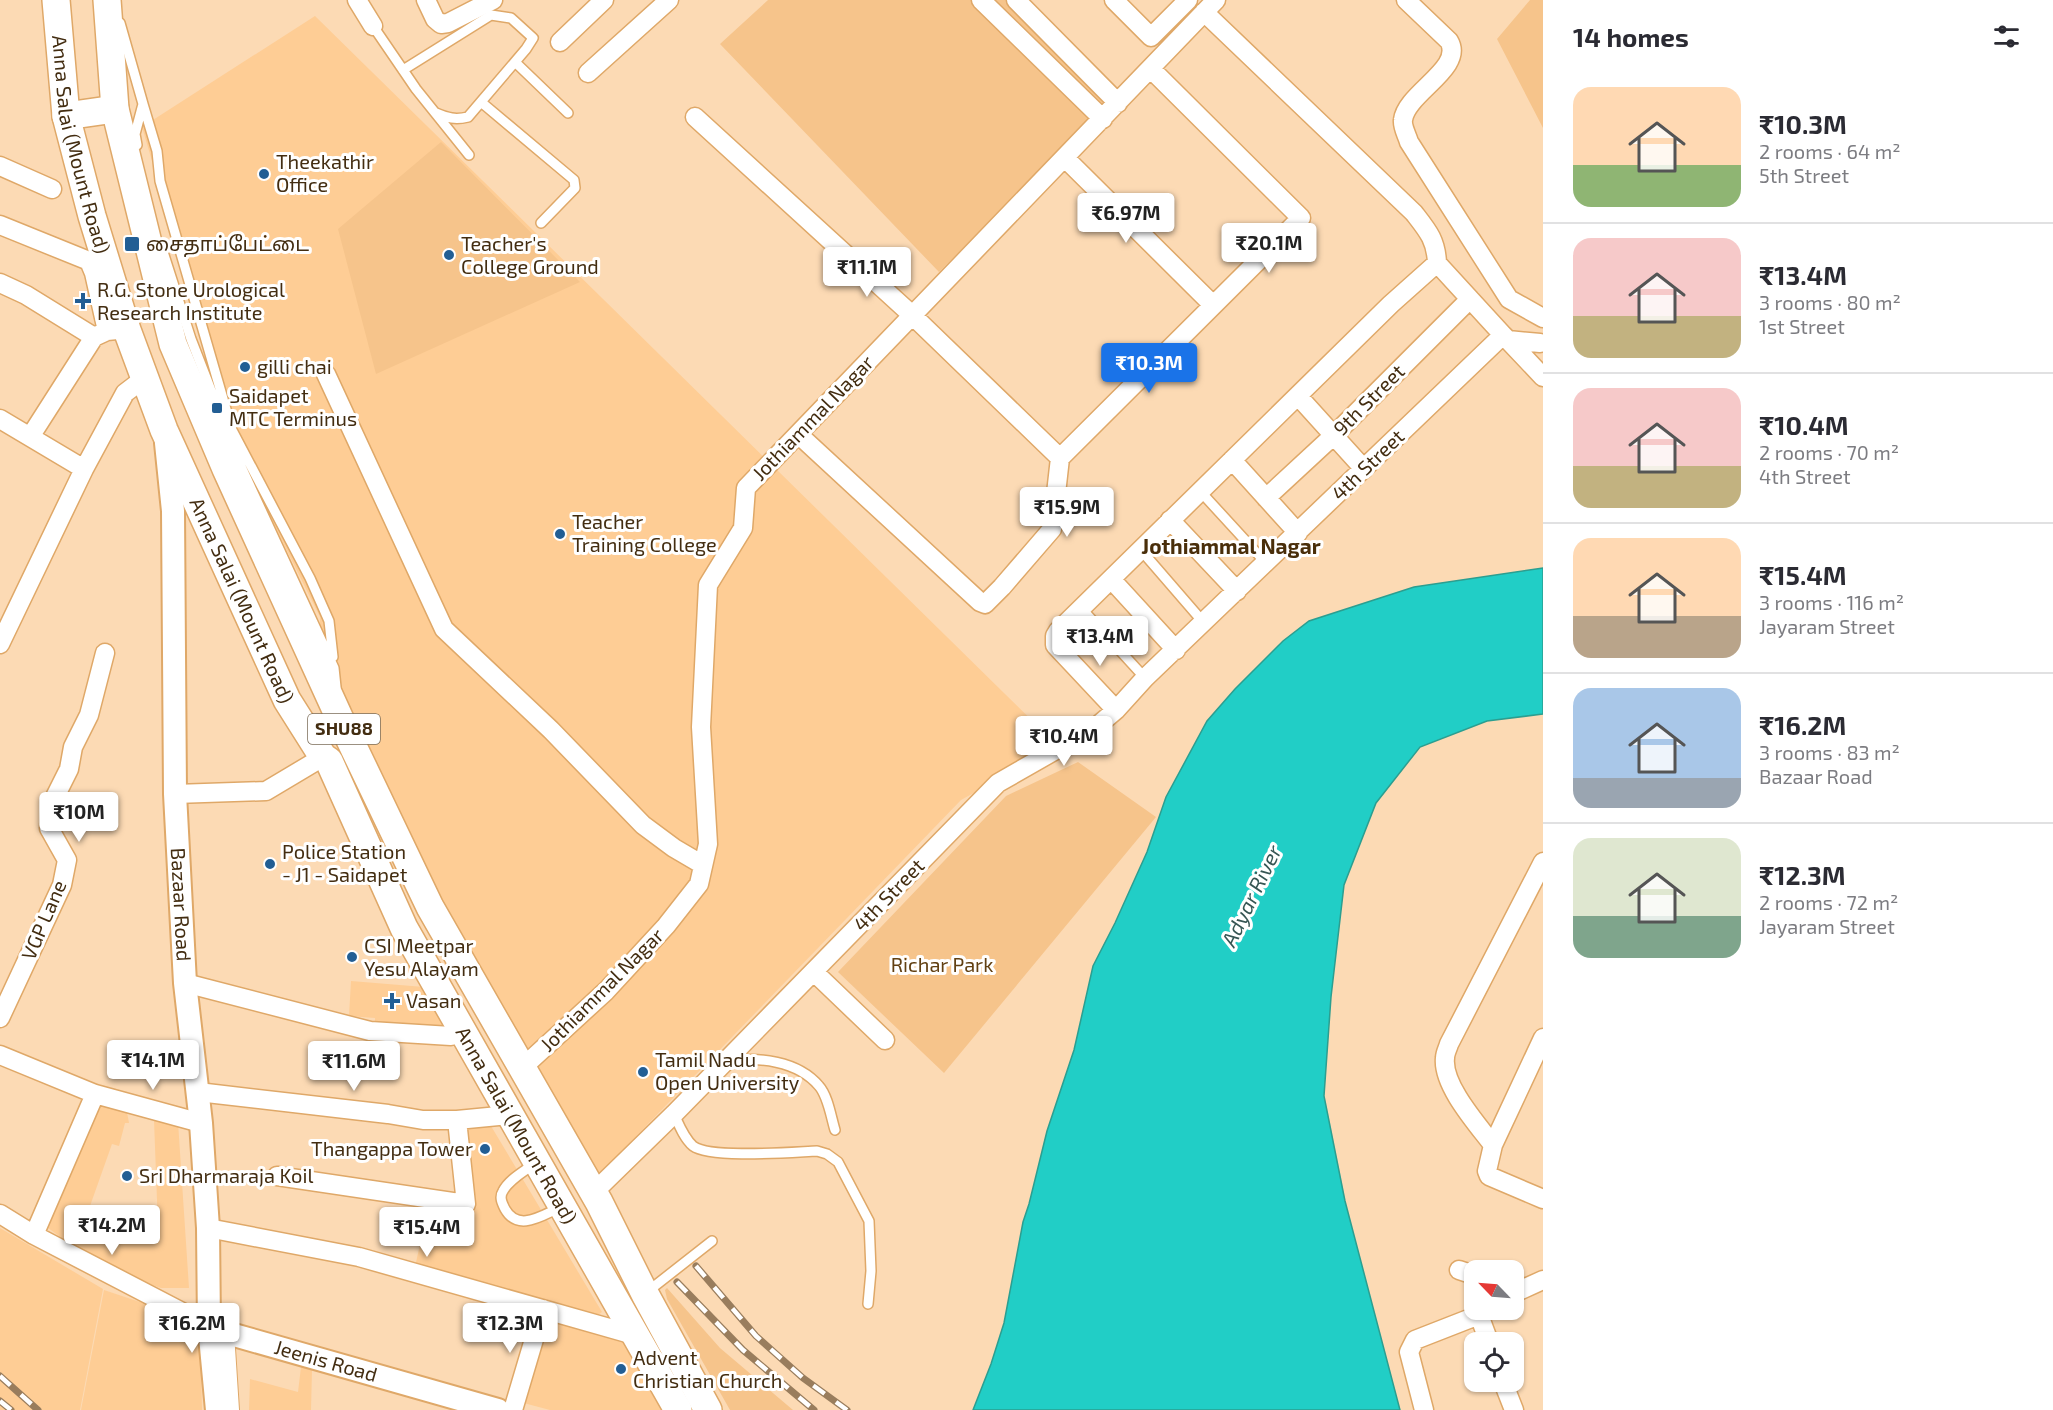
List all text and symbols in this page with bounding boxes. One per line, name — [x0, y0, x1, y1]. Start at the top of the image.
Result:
icon: filters — [1990, 20, 2023, 53]
text: 14 homes — [1573, 21, 1689, 52]
street label: Anna Salai (Mount Road) — [48, 34, 116, 256]
text: ₹10.3M — [1759, 108, 1847, 139]
icon: home — [1621, 111, 1693, 183]
text: 2 rooms · 64 m² — [1759, 139, 1901, 163]
place label: Theekathir Office — [276, 149, 374, 196]
text: 5th Street — [1759, 163, 1849, 187]
marker: Theekathir Office — [257, 167, 271, 181]
pin: ₹6.97M — [1077, 193, 1175, 244]
text: ₹6.97M — [1091, 200, 1161, 224]
pin: ₹20.1M — [1220, 223, 1318, 274]
text: ₹20.1M — [1235, 230, 1303, 254]
place label: சைதாப்பேட்டை — [146, 231, 309, 257]
place label: Teacher's College Ground — [461, 231, 599, 278]
marker: சைதாப்பேட்டை — [123, 235, 141, 253]
pin: ₹11.1M — [818, 247, 916, 298]
marker: Teacher's College Ground — [442, 248, 456, 262]
text: ₹11.1M — [837, 254, 897, 278]
text: ₹13.4M — [1759, 259, 1847, 290]
icon: home — [1621, 262, 1693, 334]
place label: R.G. Stone Urological Research Institute — [97, 277, 285, 324]
text: 3 rooms · 80 m² — [1759, 290, 1901, 314]
marker: R.G. Stone Urological Research Institute — [74, 292, 92, 310]
text: 1st Street — [1759, 314, 1845, 338]
pin: ₹10.3M — [1100, 343, 1198, 394]
street label: Jothiammal Nagar — [747, 350, 878, 485]
text: ₹10.3M — [1115, 350, 1183, 374]
place label: gilli chai — [257, 354, 332, 378]
street label: 9th Street — [1328, 358, 1409, 440]
marker: gilli chai — [238, 360, 252, 374]
place label: Saidapet MTC Terminus — [229, 383, 357, 430]
marker: Saidapet MTC Terminus — [210, 401, 224, 415]
text: ₹10.4M — [1759, 409, 1849, 440]
icon: home — [1621, 412, 1693, 484]
street label: 4th Street — [1326, 424, 1409, 505]
text: 2 rooms · 70 m² — [1759, 440, 1899, 464]
text: 4th Street — [1759, 464, 1851, 488]
pin: ₹15.9M — [1018, 487, 1116, 538]
street label: Anna Salai (Mount Road) — [185, 494, 300, 707]
text: ₹15.9M — [1034, 494, 1100, 518]
place label: Teacher Training College — [572, 509, 717, 556]
marker: Teacher Training College — [553, 527, 567, 541]
district label: Jothiammal Nagar — [1141, 533, 1321, 558]
text: ₹15.4M — [1759, 559, 1847, 590]
icon: home — [1621, 562, 1693, 634]
text: 3 rooms · 116 m² — [1759, 590, 1904, 614]
text: Jayaram Street — [1759, 614, 1895, 638]
pin: ₹13.4M — [1051, 616, 1149, 667]
text: ₹13.4M — [1066, 623, 1134, 647]
text: ₹16.2M — [1759, 709, 1846, 740]
icon: home — [1621, 712, 1693, 784]
road number: SHU88 — [308, 714, 380, 744]
pin: ₹10.4M — [1015, 716, 1113, 767]
text: ₹10.4M — [1030, 723, 1098, 747]
text: 3 rooms · 83 m² — [1759, 740, 1900, 764]
text: Bazaar Road — [1759, 764, 1873, 788]
pin: ₹10M — [43, 792, 115, 843]
text: ₹10M — [53, 799, 105, 823]
place label: Police Station - J1 - Saidapet — [282, 839, 408, 886]
water label: Adyar River — [1215, 840, 1287, 952]
street label: Bazaar Road — [167, 847, 197, 962]
street label: 4th Street — [848, 853, 929, 936]
marker: Police Station - J1 - Saidapet — [263, 857, 277, 871]
text: ₹12.3M — [1759, 859, 1846, 890]
icon: home — [1621, 862, 1693, 934]
street label: VGP Lane — [16, 876, 71, 963]
text: 2 rooms · 72 m² — [1759, 890, 1898, 914]
text: Jayaram Street — [1759, 914, 1895, 938]
street label: Jothiammal Nagar — [535, 923, 668, 1056]
place label: CSI Meetpar Yesu Alayam — [364, 933, 479, 980]
marker: CSI Meetpar Yesu Alayam — [345, 950, 359, 964]
park label: Richar Park — [891, 952, 993, 976]
place label: Vasan — [406, 988, 461, 1012]
marker: Vasan — [383, 992, 401, 1010]
street label: Anna Salai (Mount Road) — [451, 1022, 583, 1228]
pin: ₹14.1M — [104, 1040, 202, 1091]
pin: ₹11.6M — [305, 1041, 403, 1092]
text: ₹14.1M — [121, 1047, 185, 1071]
place label: Tamil Nadu Open University — [655, 1047, 800, 1094]
text: ₹11.6M — [322, 1048, 386, 1072]
marker: Tamil Nadu Open University — [636, 1065, 650, 1079]
place label: Thangappa Tower — [311, 1136, 473, 1160]
marker: Thangappa Tower — [478, 1142, 492, 1156]
place label: Sri Dharmaraja Koil — [139, 1163, 313, 1187]
marker: Sri Dharmaraja Koil — [120, 1169, 134, 1183]
pin: ₹14.2M — [63, 1205, 161, 1256]
pin: ₹15.4M — [378, 1207, 476, 1258]
text: ₹14.2M — [78, 1212, 146, 1236]
text: ₹15.4M — [393, 1214, 461, 1238]
north arrow — [1464, 1260, 1524, 1320]
map controls — [1464, 1260, 1524, 1392]
pin: ₹16.2M — [143, 1303, 241, 1354]
pin: ₹12.3M — [461, 1303, 559, 1354]
text: ₹16.2M — [158, 1310, 226, 1334]
text: ₹12.3M — [477, 1310, 543, 1334]
button: locate — [1464, 1332, 1524, 1392]
street label: Jeenis Road — [272, 1334, 380, 1386]
place label: Advent Christian Church — [633, 1345, 782, 1392]
marker: Advent Christian Church — [614, 1362, 628, 1376]

